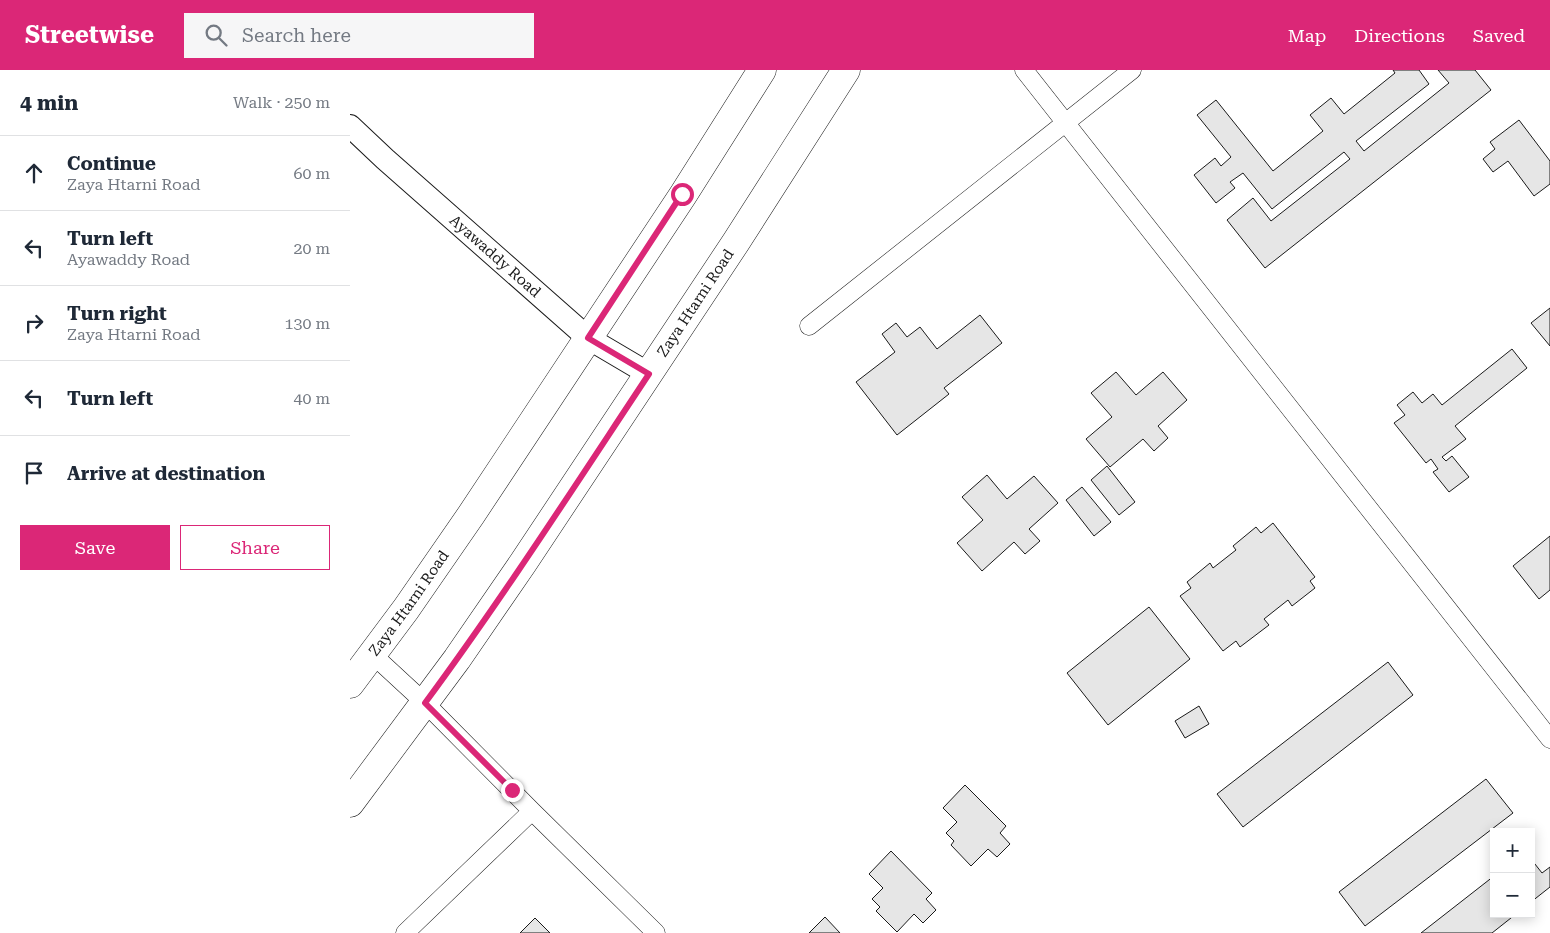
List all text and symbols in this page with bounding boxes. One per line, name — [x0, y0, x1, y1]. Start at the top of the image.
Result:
search box — [184, 13, 534, 58]
text: Streetwise — [25, 21, 154, 49]
icon: search — [202, 21, 230, 49]
text: Search here — [242, 24, 351, 47]
text: Map — [1288, 25, 1326, 46]
text: Directions — [1354, 25, 1445, 46]
text: Saved — [1473, 25, 1525, 46]
text: 4 min — [20, 91, 78, 115]
text: Walk · 250 m — [233, 93, 330, 112]
text: Continue — [67, 152, 156, 175]
icon: ahead — [20, 159, 48, 187]
text: 60 m — [293, 164, 330, 183]
text: Zaya Htarni Road — [67, 175, 201, 194]
route start — [671, 183, 694, 206]
street label: Ayawaddy Road — [446, 211, 545, 301]
text: Turn left — [67, 227, 153, 250]
icon: left — [20, 234, 48, 262]
text: 20 m — [293, 239, 330, 258]
street label: Zaya Htarni Road — [653, 245, 738, 360]
text: Ayawaddy Road — [67, 250, 190, 269]
text: Turn right — [67, 302, 167, 325]
icon: right — [20, 309, 48, 337]
text: 130 m — [284, 314, 330, 333]
text: Zaya Htarni Road — [67, 325, 201, 344]
icon: left — [20, 384, 48, 412]
text: Turn left — [67, 387, 153, 410]
text: 40 m — [293, 389, 330, 408]
icon: arrive — [20, 459, 48, 487]
text: Arrive at destination — [67, 462, 265, 485]
button: Save — [20, 525, 170, 570]
button: Share — [180, 525, 330, 570]
street label: Zaya Htarni Road — [365, 547, 453, 659]
route end — [501, 779, 524, 802]
map controls — [1490, 828, 1535, 918]
button: + — [1490, 828, 1535, 873]
button: − — [1490, 873, 1535, 918]

